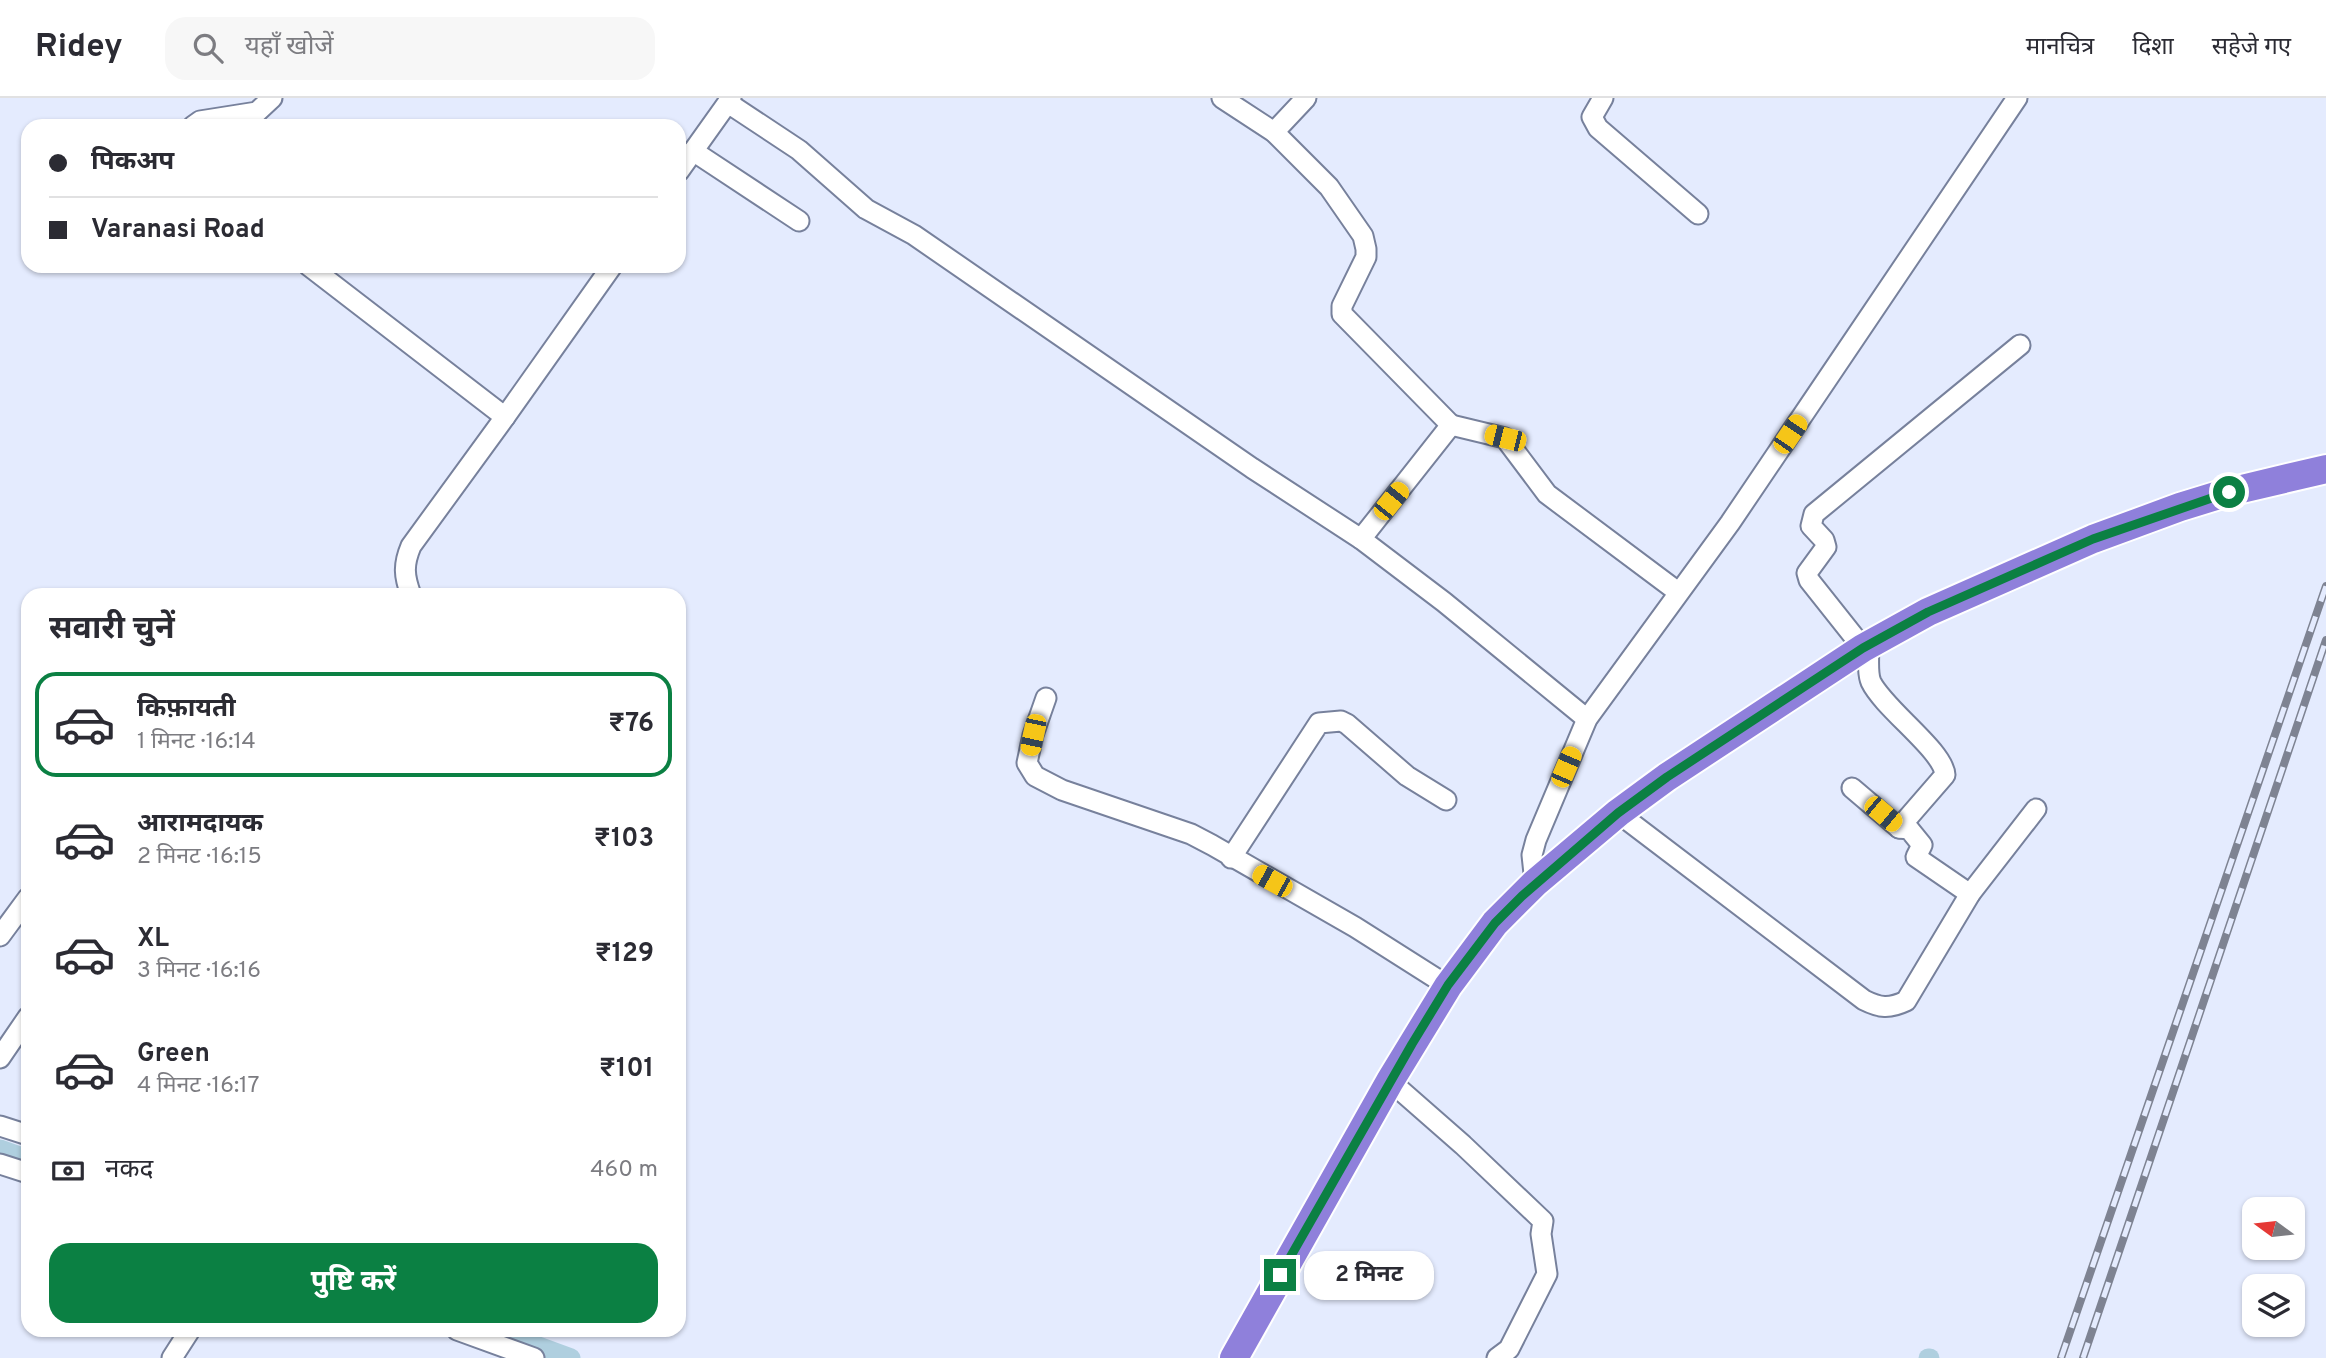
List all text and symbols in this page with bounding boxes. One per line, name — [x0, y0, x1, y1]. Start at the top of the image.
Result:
search box — [165, 17, 655, 80]
text: Ridey — [35, 27, 123, 69]
icon: search — [189, 29, 227, 67]
text: यहाँ खोजें — [245, 31, 334, 64]
text: मानचित्र — [2026, 33, 2094, 63]
text: दिशा — [2132, 33, 2174, 63]
text: सहेजे गए — [2212, 33, 2291, 63]
text: पिकअप — [91, 146, 174, 179]
text: Varanasi Road — [91, 214, 265, 247]
car — [1770, 411, 1811, 457]
car — [1483, 423, 1528, 453]
route start — [2213, 476, 2245, 508]
car — [1370, 478, 1413, 524]
text: सवारी चुनें — [49, 610, 175, 650]
icon: car — [53, 693, 116, 756]
text: किफ़ायती — [137, 693, 236, 726]
text: ₹76 — [608, 708, 654, 741]
car — [1019, 712, 1048, 758]
text: 1 मिनट · 16:14 — [137, 728, 256, 757]
car — [1549, 744, 1584, 790]
car — [1861, 792, 1906, 836]
icon: car — [53, 808, 116, 871]
text: आरामदायक — [137, 808, 263, 841]
text: ₹103 — [594, 823, 654, 856]
text: 2 मिनट · 16:15 — [137, 843, 262, 872]
car — [1249, 862, 1296, 900]
icon: car — [53, 923, 116, 986]
text: XL — [137, 923, 169, 956]
text: ₹129 — [595, 938, 654, 971]
text: 3 मिनट · 16:16 — [137, 957, 261, 986]
icon: car — [53, 1038, 116, 1101]
text: Green — [137, 1038, 210, 1071]
text: ₹101 — [599, 1053, 654, 1086]
text: 4 मिनट · 16:17 — [137, 1072, 260, 1101]
icon: cash — [49, 1152, 87, 1190]
text: नकद — [105, 1154, 153, 1187]
text: 460 m — [590, 1156, 658, 1185]
north arrow — [2242, 1197, 2305, 1260]
map controls — [2242, 1197, 2305, 1337]
button: पुष्टि करें — [49, 1243, 658, 1323]
callout: 2 मिनट — [1304, 1250, 1434, 1300]
route end — [1264, 1259, 1296, 1291]
text: 2 मिनट — [1335, 1261, 1403, 1290]
button: layers — [2242, 1274, 2305, 1337]

